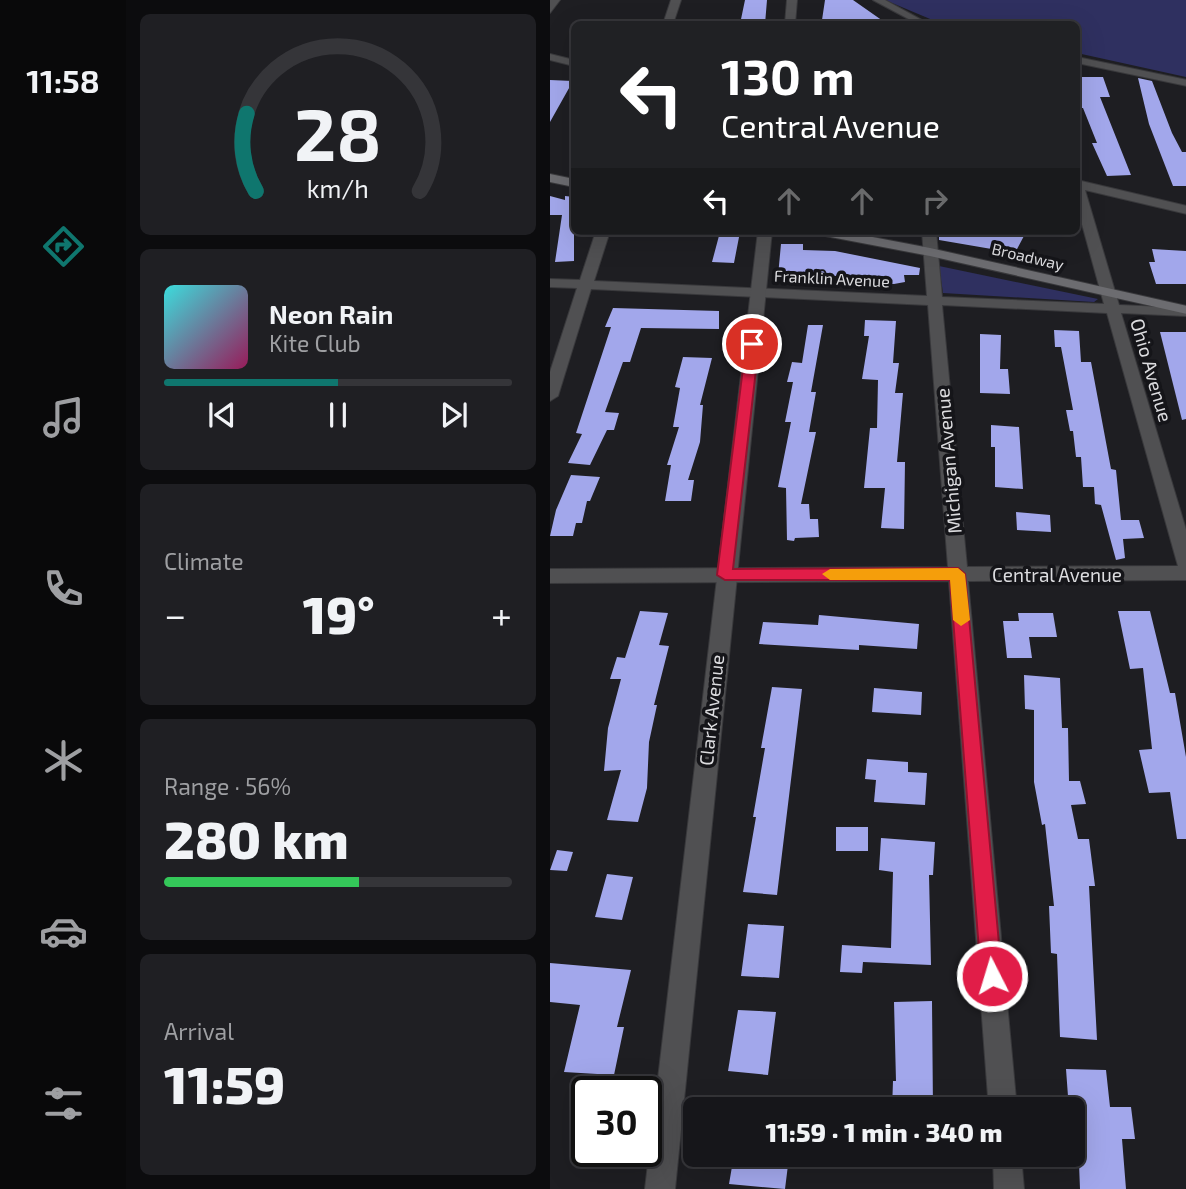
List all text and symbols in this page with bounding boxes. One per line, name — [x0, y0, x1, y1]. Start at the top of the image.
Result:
text: 130 m — [721, 46, 855, 105]
icon: left — [606, 49, 697, 140]
text: 11:58 — [26, 61, 100, 99]
text: 28 — [294, 88, 382, 176]
text: Central Avenue — [721, 106, 940, 144]
text: km/h — [307, 172, 369, 202]
icon: left — [697, 182, 735, 220]
icon: ahead — [770, 182, 808, 220]
icon: ahead — [843, 182, 881, 220]
icon: right — [916, 182, 954, 220]
icon: directions — [39, 222, 88, 271]
street label: Broadway — [990, 238, 1066, 274]
street label: Franklin Avenue — [774, 265, 890, 291]
text: Neon Rain — [269, 298, 393, 329]
pin — [722, 314, 782, 374]
street label: Ohio Avenue — [1126, 316, 1178, 424]
icon: arrive — [733, 325, 771, 363]
text: Kite Club — [269, 329, 361, 357]
street label: Michigan Avenue — [930, 387, 966, 535]
icon: music — [39, 393, 88, 442]
icon: previous — [203, 396, 241, 434]
icon: pause — [319, 396, 357, 434]
icon: next — [435, 396, 473, 434]
text: Climate — [164, 547, 244, 575]
street label: Central Avenue — [992, 563, 1122, 586]
icon: phone — [39, 564, 88, 613]
text: 19° — [303, 582, 375, 644]
text: − — [164, 591, 186, 637]
text: + — [491, 591, 512, 637]
street label: Clark Avenue — [694, 653, 728, 767]
icon: climate — [39, 736, 88, 785]
text: Range · 56% — [164, 772, 291, 800]
text: 280 km — [164, 807, 349, 869]
icon: car — [39, 907, 88, 956]
position arrow — [955, 939, 1029, 1013]
text: Arrival — [164, 1017, 234, 1045]
text: 11:59 — [164, 1052, 285, 1114]
speed limit sign: 30 — [571, 1076, 662, 1167]
icon: filters — [39, 1079, 88, 1128]
text: 11:59 · 1 min · 340 m — [766, 1116, 1002, 1147]

